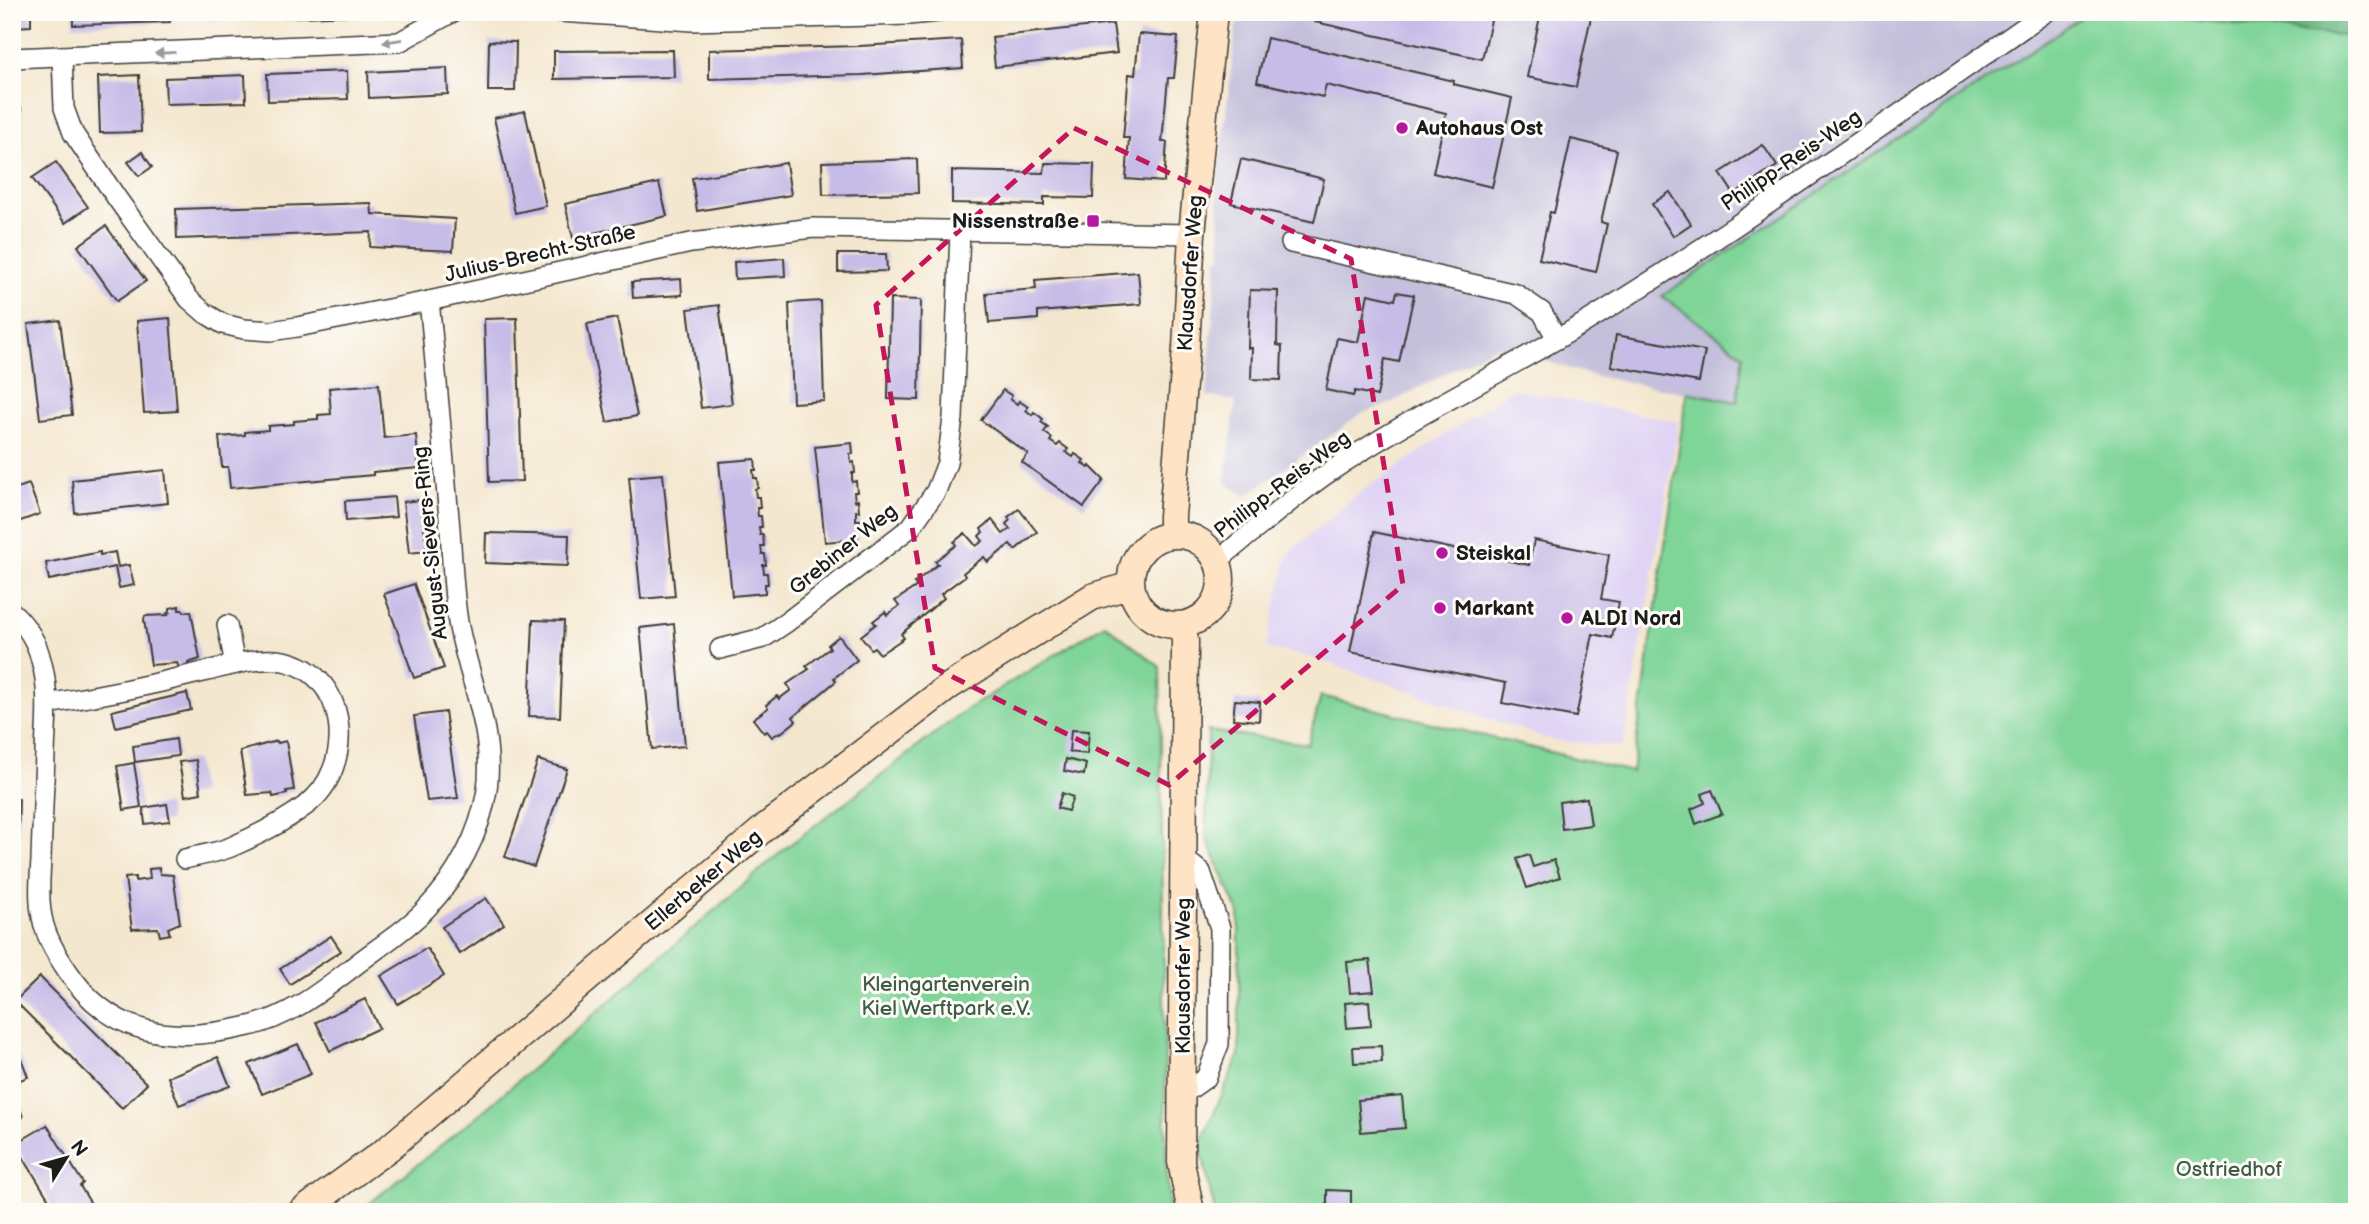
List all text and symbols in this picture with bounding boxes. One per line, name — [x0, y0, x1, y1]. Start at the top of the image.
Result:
one-way arrow — [381, 36, 403, 47]
one-way arrow — [154, 47, 176, 58]
street label: Philipp-Reis-Weg — [1716, 104, 1866, 217]
place label: Autohaus Ost — [1415, 116, 1543, 141]
marker: Autohaus Ost — [1394, 120, 1410, 136]
street label: Klausdorfer Weg — [1173, 194, 1208, 352]
place label: Nissenstraße — [952, 209, 1079, 234]
marker: Nissenstraße — [1085, 213, 1101, 229]
street label: Julius-Brecht-Straße — [442, 219, 638, 288]
street label: Philipp-Reis-Weg — [1209, 425, 1355, 544]
street label: August-Sievers-Ring — [408, 445, 453, 641]
street label: Grebiner Weg — [784, 498, 902, 600]
place label: Steiskal — [1456, 541, 1531, 566]
marker: Steiskal — [1434, 545, 1450, 561]
place label: Markant — [1454, 596, 1534, 621]
marker: Markant — [1432, 600, 1448, 616]
place label: ALDI Nord — [1580, 606, 1681, 631]
marker: ALDI Nord — [1559, 610, 1575, 626]
street label: Ellerbeker Weg — [640, 824, 767, 936]
street label: Klausdorfer Weg — [1171, 898, 1196, 1054]
park label: Kleingartenverein Kiel Werftpark e.V. — [861, 972, 1031, 1021]
north arrow — [32, 1122, 102, 1192]
text: N — [65, 1136, 92, 1161]
park label: Ostfriedhof — [2176, 1157, 2283, 1182]

